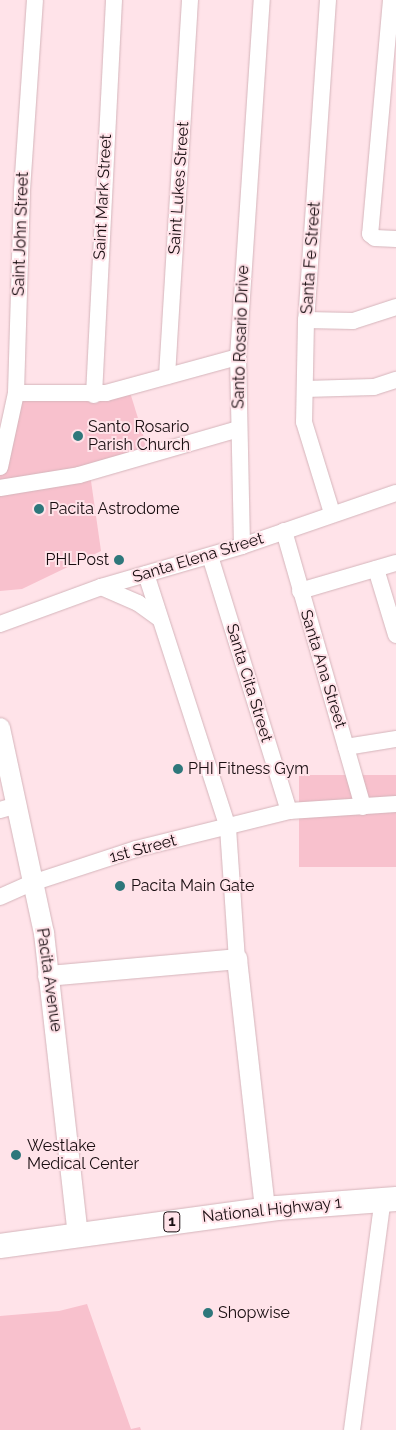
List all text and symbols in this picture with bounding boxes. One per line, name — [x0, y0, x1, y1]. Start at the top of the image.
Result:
street label: Saint Lukes Street — [165, 121, 193, 255]
street label: Saint Mark Street — [90, 134, 116, 260]
street label: Saint John Street — [9, 171, 33, 297]
street label: Santa Fe Street — [297, 201, 325, 315]
street label: Santo Rosario Drive — [229, 265, 253, 409]
place label: Santo Rosario Parish Church — [88, 417, 190, 455]
marker: Santo Rosario Parish Church — [72, 430, 84, 442]
place label: Pacita Astrodome — [49, 499, 180, 519]
marker: Pacita Astrodome — [33, 503, 45, 515]
street label: Santa Elena Street — [130, 529, 266, 587]
place label: PHLPost — [46, 550, 109, 570]
marker: PHLPost — [113, 554, 125, 566]
street label: Santa Ana Street — [296, 607, 350, 731]
street label: Santa Cita Street — [222, 621, 276, 745]
place label: PHI Fitness Gym — [188, 759, 309, 779]
marker: PHI Fitness Gym — [172, 763, 184, 775]
street label: 1st Street — [107, 831, 179, 867]
place label: Pacita Main Gate — [131, 876, 254, 896]
marker: Pacita Main Gate — [113, 879, 127, 893]
street label: Pacita Avenue — [32, 927, 66, 1033]
place label: Westlake Medical Center — [27, 1136, 140, 1174]
marker: Westlake Medical Center — [9, 1148, 23, 1162]
street label: National Highway 1 — [201, 1193, 343, 1227]
road number: 1 — [163, 1210, 181, 1234]
place label: Shopwise — [218, 1303, 290, 1323]
marker: Shopwise — [202, 1307, 214, 1319]

